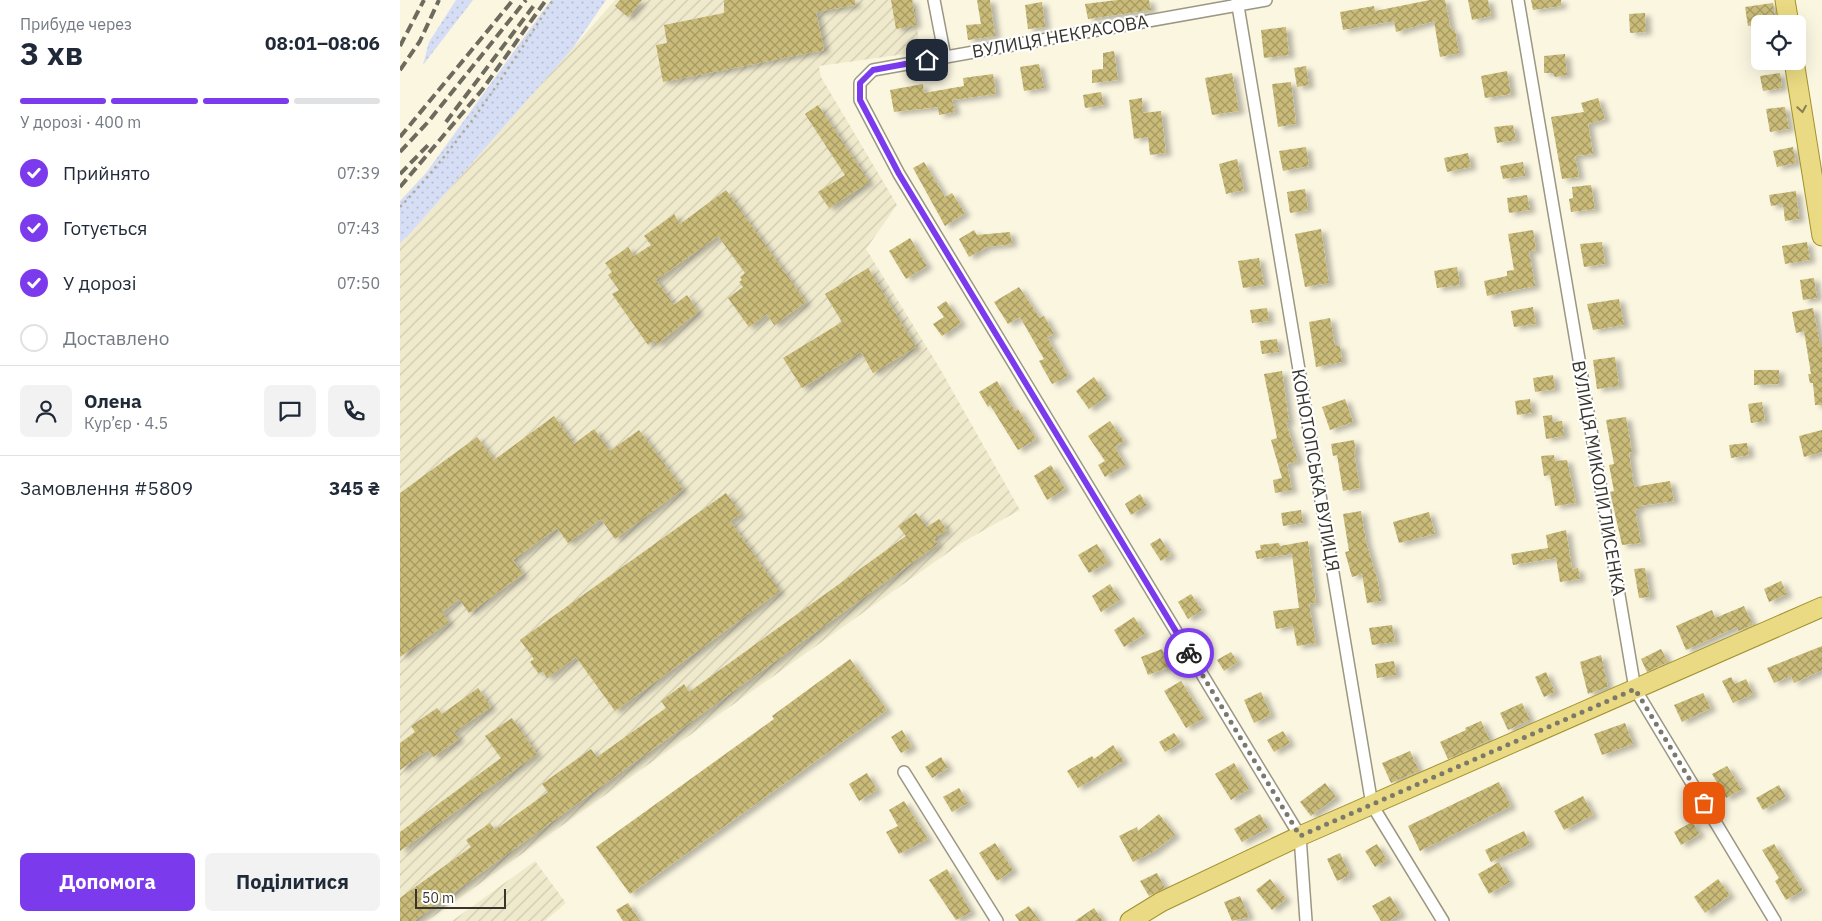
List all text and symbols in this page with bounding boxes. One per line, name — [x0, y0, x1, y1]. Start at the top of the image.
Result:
street label: ВУЛИЦЯ НЕКРАСОВА — [970, 9, 1150, 63]
text: Прибуде через — [20, 14, 132, 34]
map controls — [1751, 15, 1806, 70]
button: locate — [1751, 15, 1806, 70]
text: 08:01–08:06 — [265, 31, 380, 55]
text: 3 хв — [20, 32, 83, 74]
pin — [906, 39, 948, 81]
icon: home — [913, 46, 941, 74]
one-way arrow — [1796, 106, 1807, 114]
text: У дорозі · 400 m — [20, 112, 141, 132]
icon: check — [20, 159, 48, 187]
text: Прийнято — [63, 161, 150, 185]
text: 07:39 — [337, 163, 380, 183]
icon: check — [20, 214, 48, 242]
text: Готується — [63, 216, 147, 240]
text: 07:43 — [337, 218, 380, 238]
icon: check — [20, 269, 48, 297]
text: У дорозі — [63, 271, 137, 295]
text: 07:50 — [337, 273, 380, 293]
text: Доставлено — [63, 326, 169, 350]
street label: ВУЛИЦЯ МИКОЛИ ЛИСЕНКА — [1567, 359, 1631, 598]
street label: КОНОТОПСЬКА ВУЛИЦЯ — [1287, 367, 1345, 573]
button: person — [20, 385, 72, 437]
button: chat — [264, 385, 316, 437]
button: phone — [328, 385, 380, 437]
text: Олена — [84, 389, 142, 413]
text: Кур’єр · 4.5 — [84, 413, 168, 433]
text: Замовлення #5809 — [20, 476, 193, 500]
text: 345 ₴ — [329, 476, 380, 500]
courier — [1164, 628, 1214, 678]
icon: bike — [1175, 639, 1203, 667]
pin — [1683, 782, 1725, 824]
icon: bag — [1690, 789, 1718, 817]
button: Допомога — [20, 853, 195, 911]
button: Поділитися — [205, 853, 380, 911]
scale bar — [415, 886, 506, 909]
text: 50 m — [422, 889, 454, 907]

